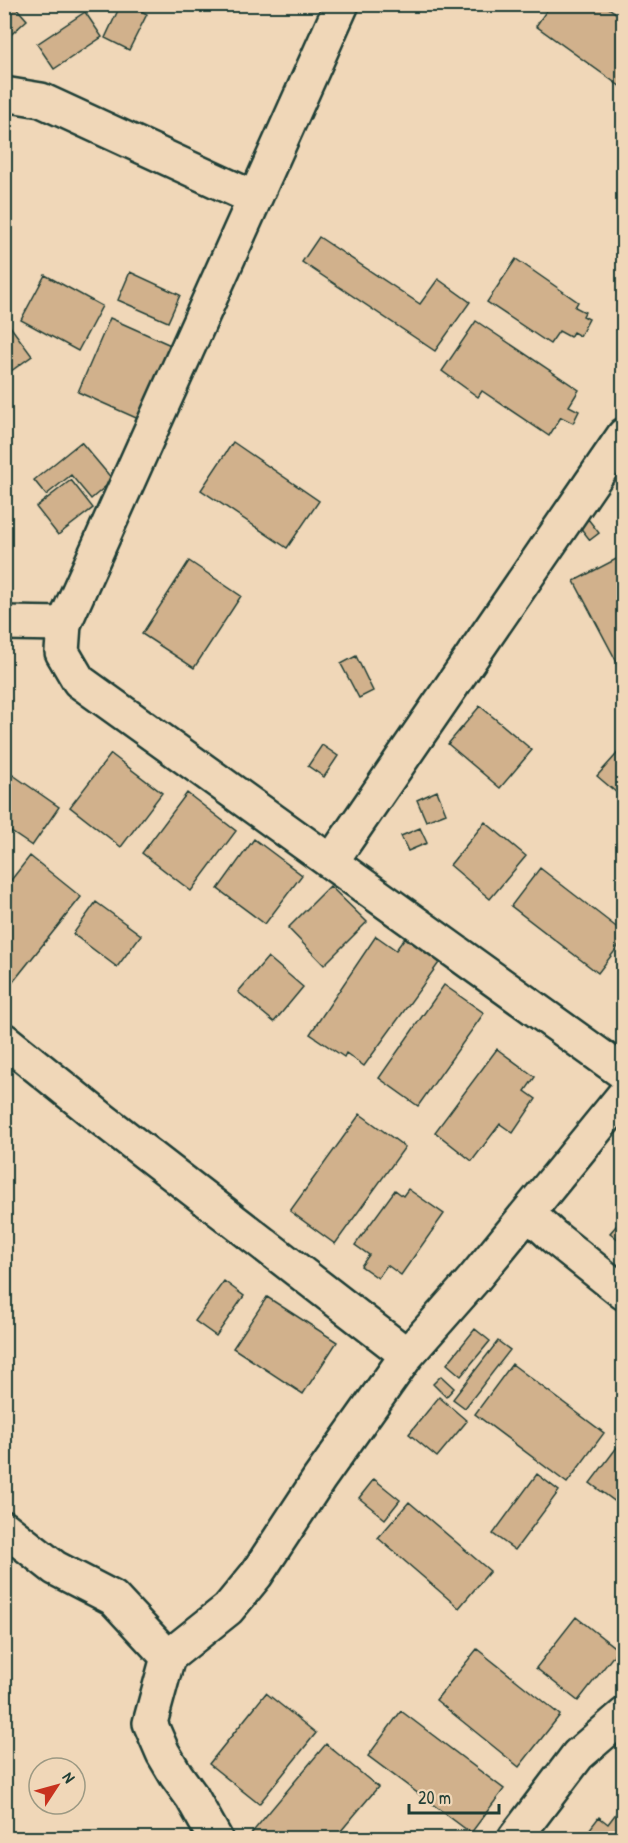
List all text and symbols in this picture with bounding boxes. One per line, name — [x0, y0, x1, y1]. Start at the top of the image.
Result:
north arrow — [27, 1756, 87, 1816]
text: N — [58, 1767, 81, 1787]
scale bar — [409, 1777, 499, 1815]
text: 20 m — [418, 1785, 451, 1810]

